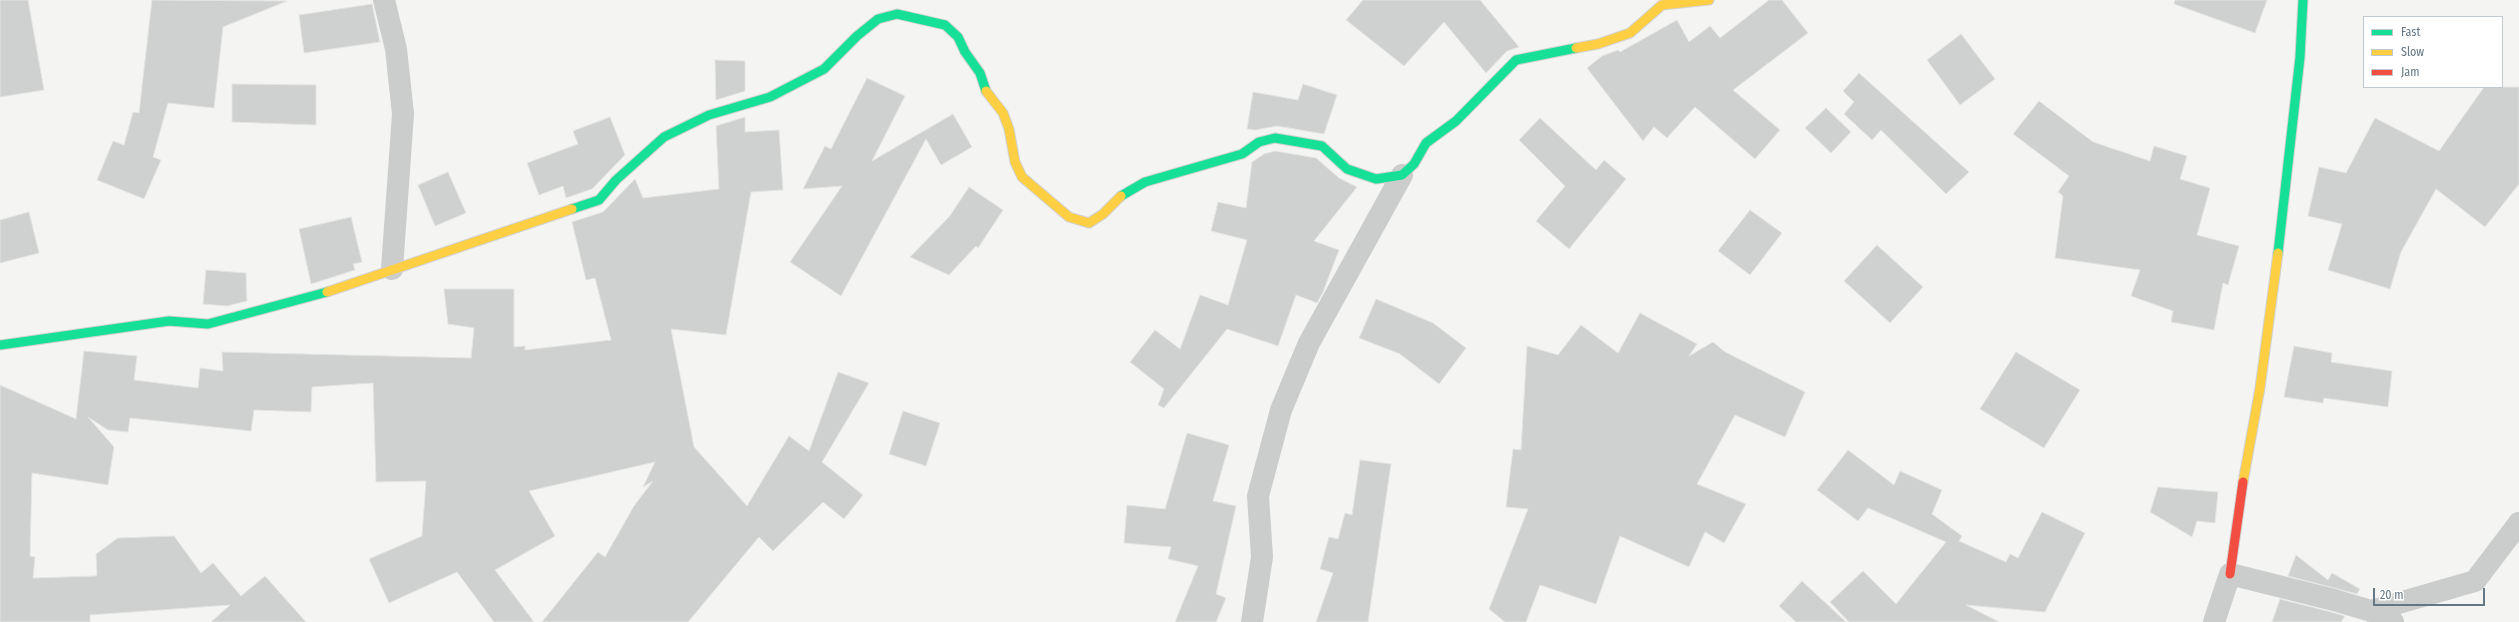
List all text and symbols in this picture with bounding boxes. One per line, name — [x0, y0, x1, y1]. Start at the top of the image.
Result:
legend — [2363, 16, 2503, 88]
text: Fast — [2401, 25, 2420, 39]
text: Slow — [2401, 45, 2424, 59]
text: Jam — [2401, 65, 2419, 79]
scale bar — [2375, 580, 2487, 606]
text: 20 m — [2380, 588, 2404, 602]

